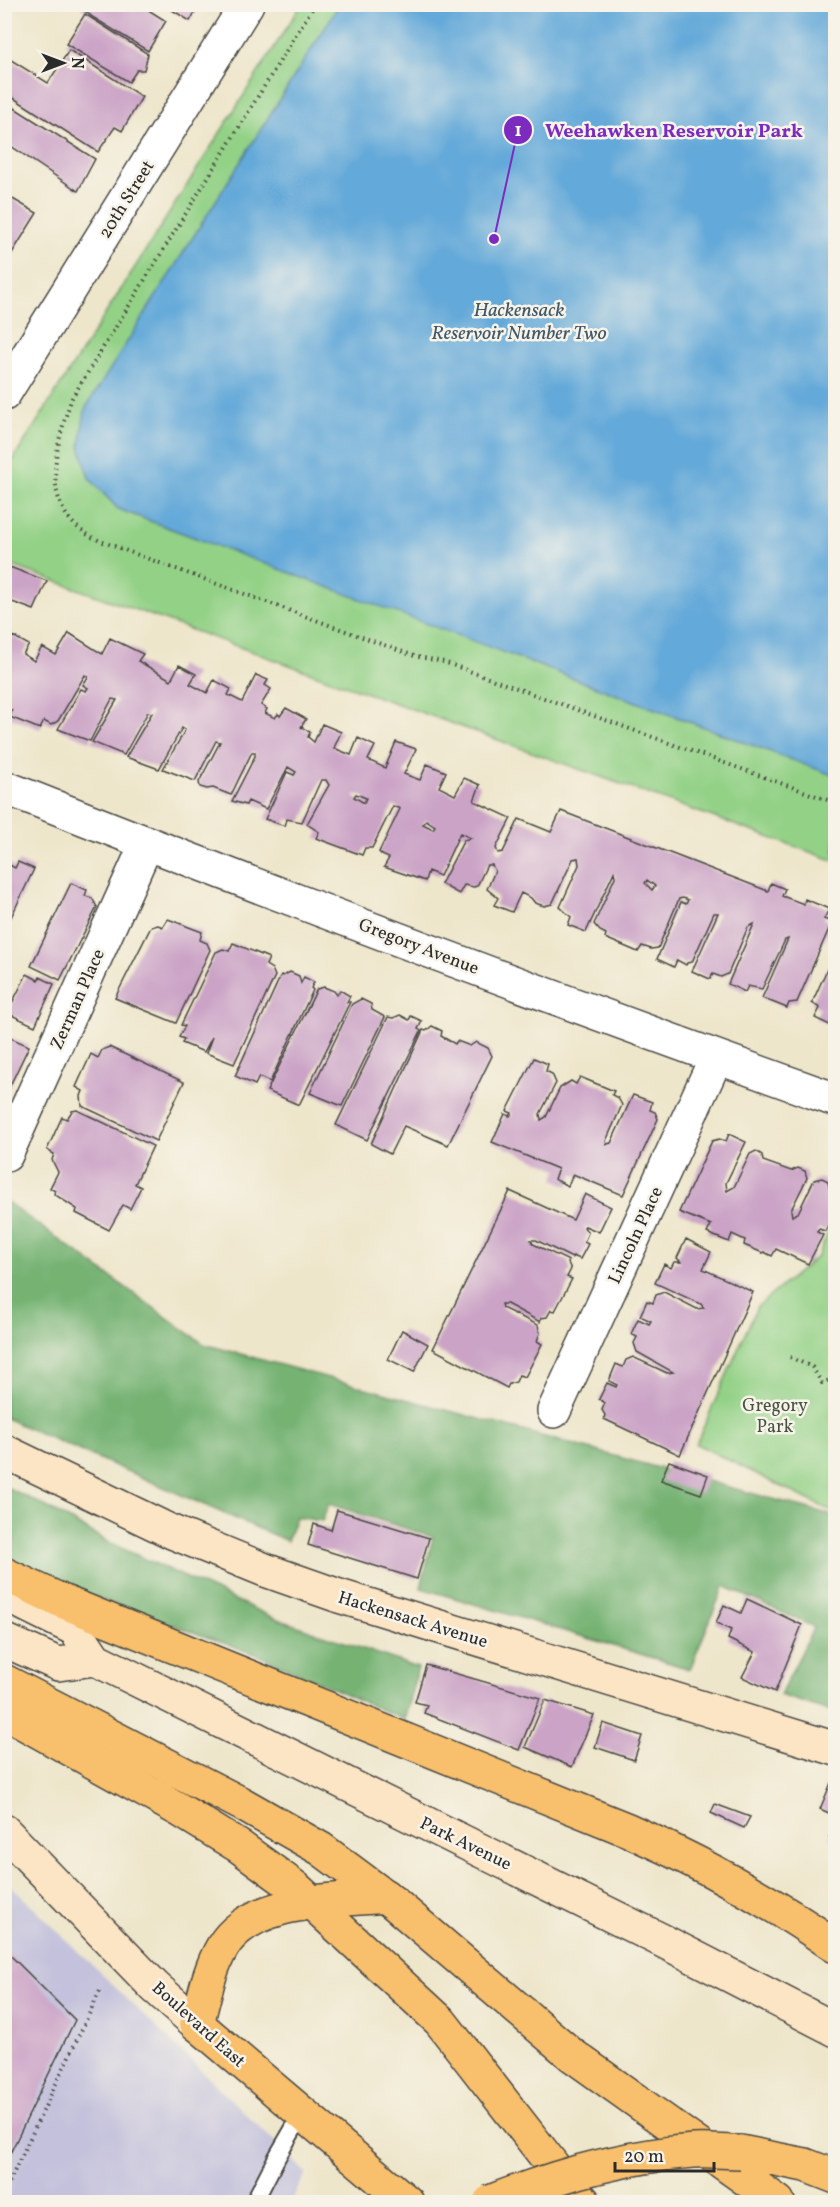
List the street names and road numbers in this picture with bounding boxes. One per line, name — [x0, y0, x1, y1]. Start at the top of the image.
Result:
street label: 20th Street — [93, 156, 161, 244]
street label: Gregory Avenue — [355, 913, 482, 982]
street label: Zerman Place — [45, 945, 112, 1054]
street label: Lincoln Place — [603, 1183, 670, 1288]
street label: Hackensack Avenue — [335, 1586, 491, 1655]
street label: Park Avenue — [415, 1811, 515, 1877]
street label: Boulevard East — [146, 1976, 250, 2074]

